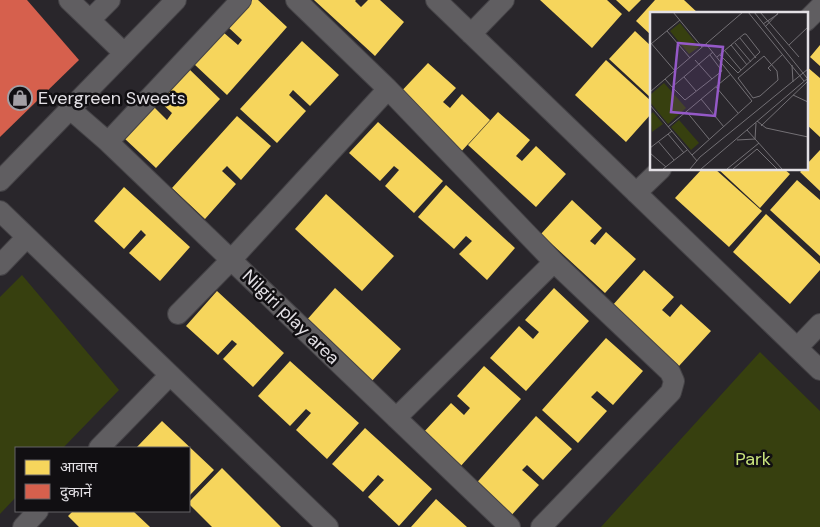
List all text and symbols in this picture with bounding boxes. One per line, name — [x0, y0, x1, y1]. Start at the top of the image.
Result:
inset map — [650, 12, 808, 170]
shop icon: Evergreen Sweets — [7, 85, 33, 111]
place label: Evergreen Sweets — [38, 86, 186, 110]
street label: Nilgiri play area — [237, 264, 345, 370]
legend — [15, 447, 190, 512]
park label: Park — [735, 447, 771, 471]
text: आवास — [60, 457, 99, 477]
text: दुकानें — [60, 482, 92, 502]

